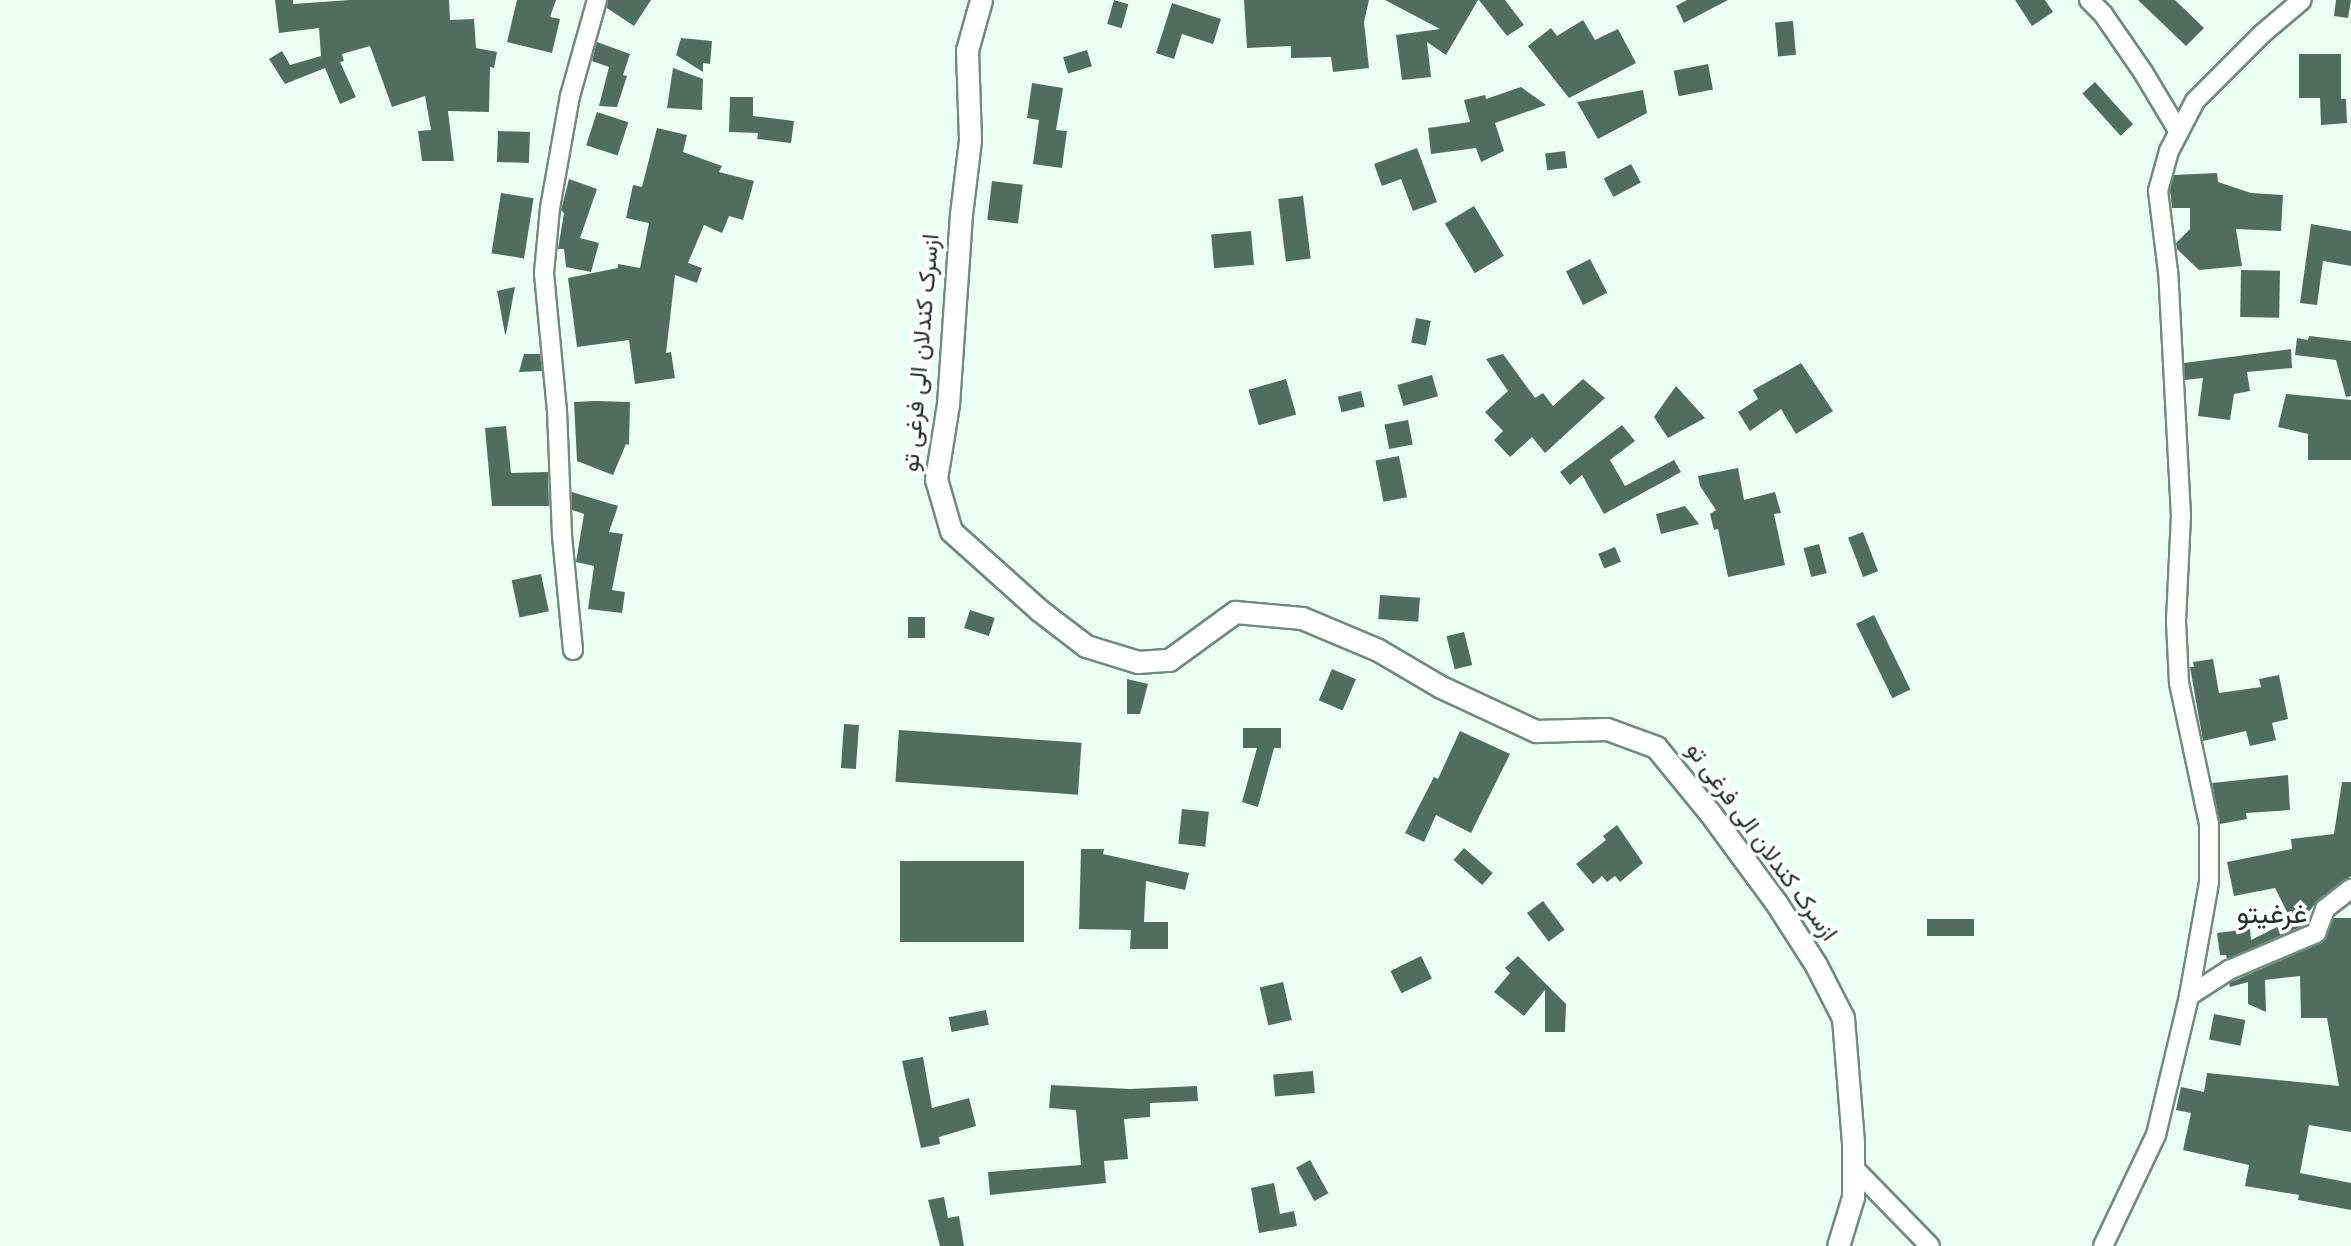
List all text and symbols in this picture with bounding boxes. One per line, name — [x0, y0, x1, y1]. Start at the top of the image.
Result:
street label: ازسرک کندلان الی فرغی تو — [898, 233, 948, 473]
street label: ازسرک کندلان الی فرغی تو — [1678, 738, 1842, 948]
district label: غرغیتو — [2237, 899, 2307, 933]

